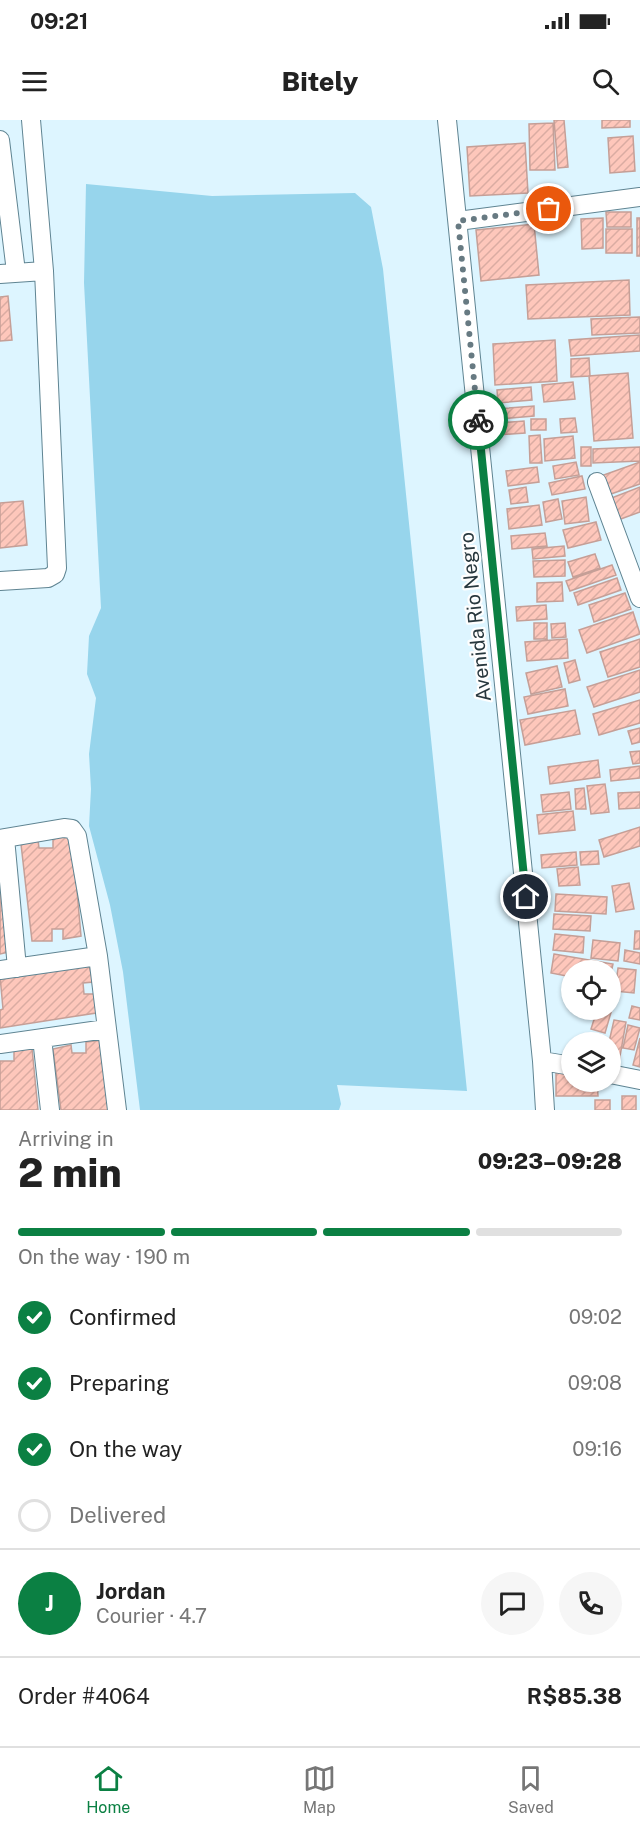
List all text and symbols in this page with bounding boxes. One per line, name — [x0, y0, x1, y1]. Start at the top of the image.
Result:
text: 09:21 — [30, 8, 88, 34]
icon: menu — [18, 65, 51, 98]
text: Bitely — [282, 65, 358, 97]
icon: search — [589, 65, 622, 98]
pin — [523, 183, 574, 234]
icon: bag — [532, 192, 565, 225]
courier — [448, 390, 508, 450]
icon: bike — [462, 404, 495, 437]
street label: Avenida Rio Negro — [454, 531, 496, 703]
pin — [500, 871, 551, 922]
icon: home — [509, 880, 542, 913]
map controls — [561, 960, 621, 1092]
button: locate — [561, 960, 621, 1020]
button: layers — [561, 1032, 621, 1092]
text: Arriving in — [18, 1127, 113, 1151]
text: 09:23–09:28 — [478, 1148, 622, 1174]
text: 2 min — [18, 1150, 122, 1196]
text: On the way · 190 m — [18, 1245, 190, 1269]
icon: check — [18, 1301, 51, 1334]
text: Confirmed — [69, 1304, 176, 1330]
text: 09:02 — [569, 1305, 622, 1329]
icon: check — [18, 1367, 51, 1400]
text: Preparing — [69, 1370, 170, 1396]
text: 09:08 — [568, 1371, 622, 1395]
icon: check — [18, 1433, 51, 1466]
text: On the way — [69, 1436, 182, 1462]
text: 09:16 — [572, 1437, 622, 1461]
text: Delivered — [69, 1502, 166, 1528]
button: chat — [481, 1572, 544, 1635]
button: phone — [559, 1572, 622, 1635]
text: Jordan — [96, 1578, 165, 1604]
text: J — [45, 1590, 54, 1616]
text: Courier · 4.7 — [96, 1604, 207, 1628]
text: Order #4064 — [18, 1683, 150, 1709]
text: R$85.38 — [527, 1683, 622, 1709]
tab: Home — [86, 1762, 130, 1817]
tab: Map — [303, 1762, 336, 1817]
tab: Saved — [508, 1762, 554, 1817]

